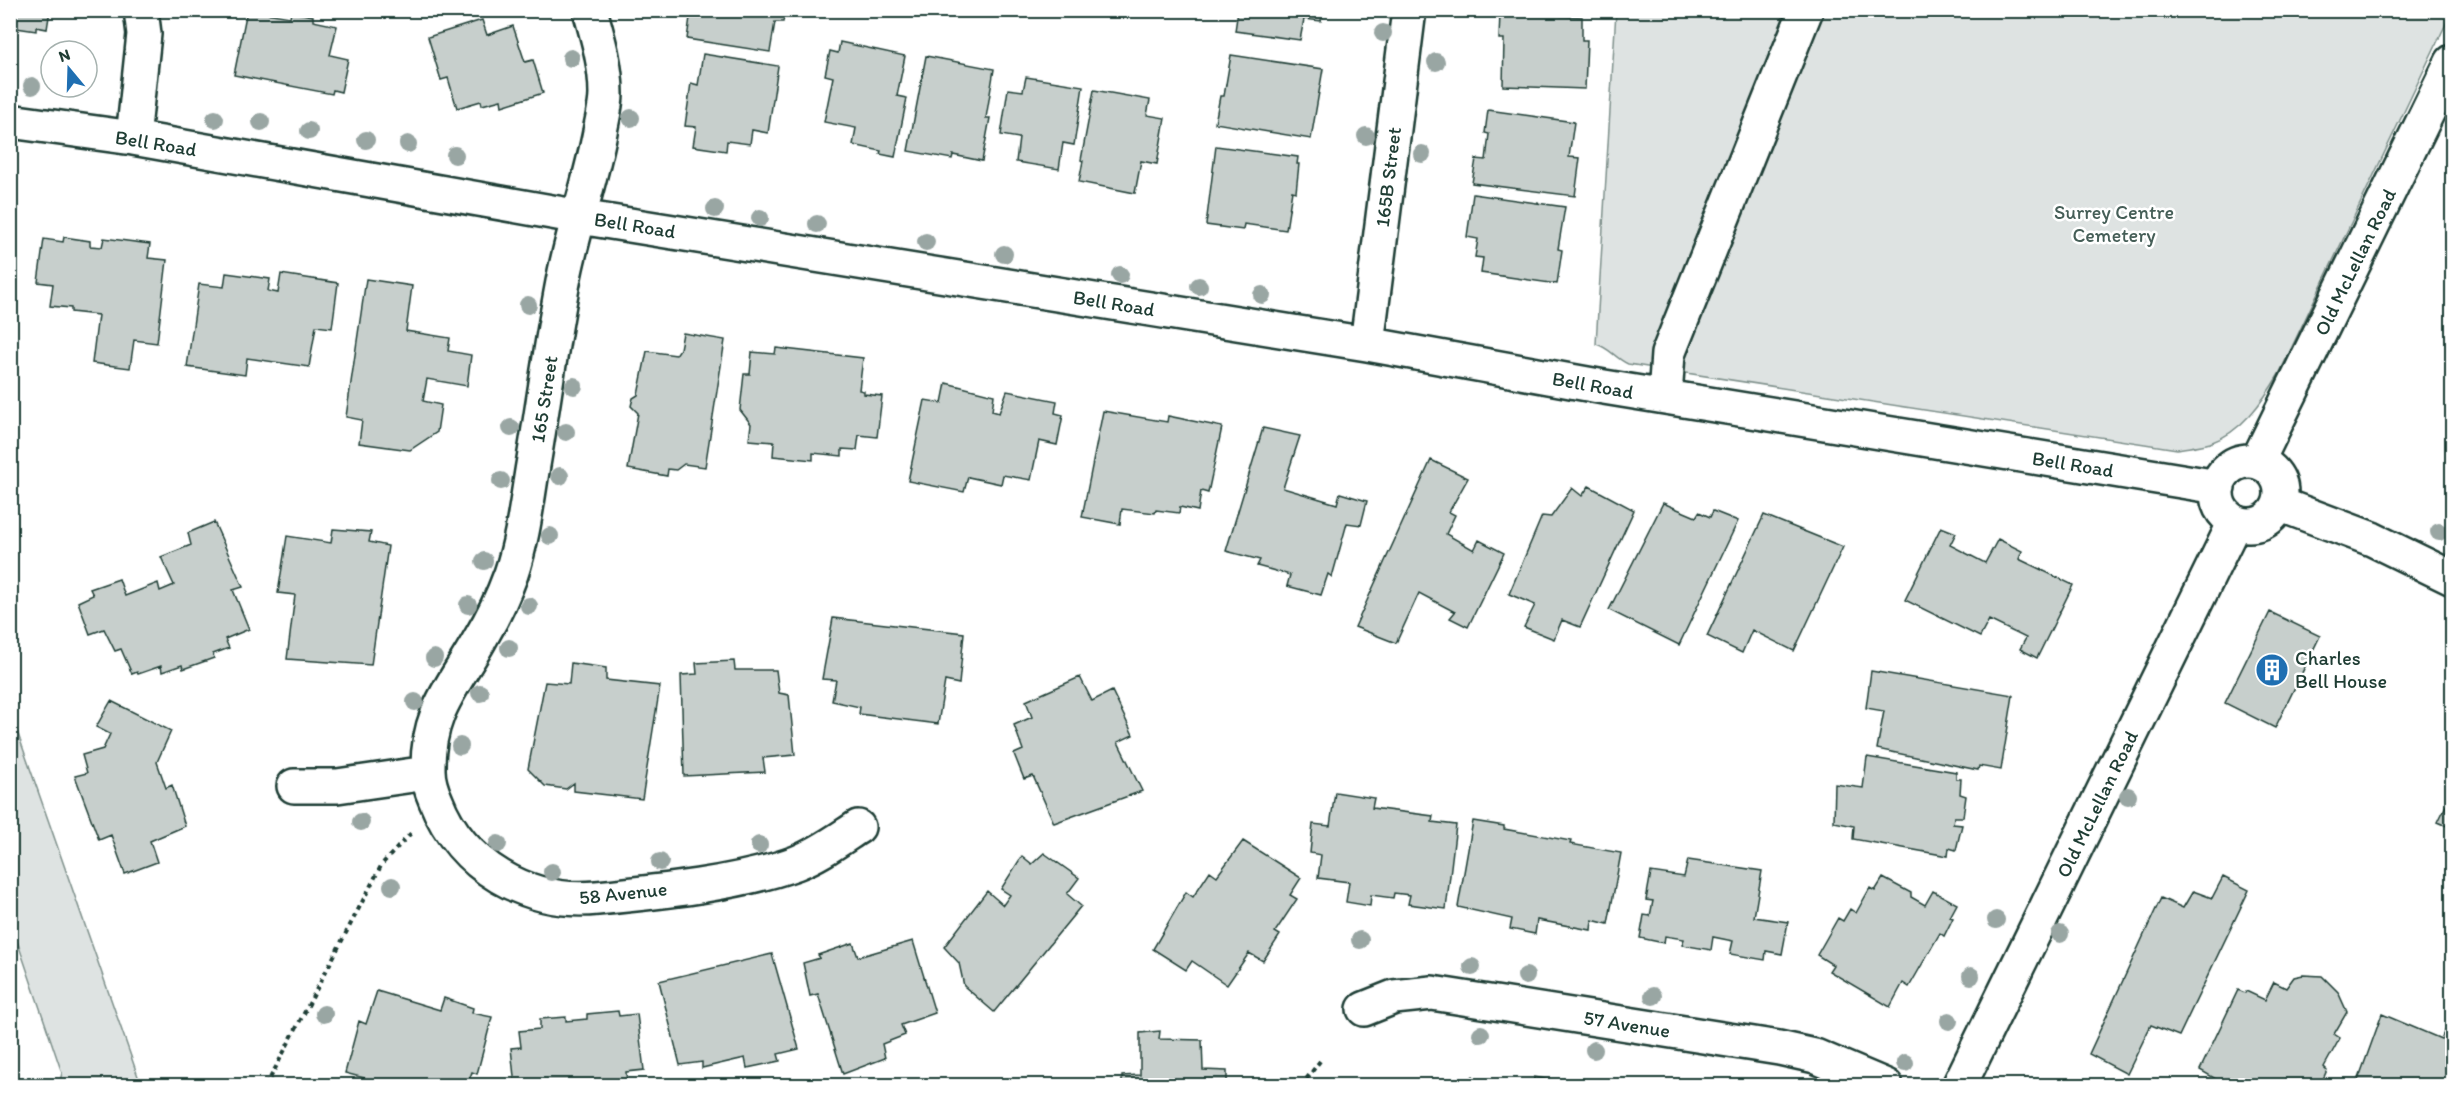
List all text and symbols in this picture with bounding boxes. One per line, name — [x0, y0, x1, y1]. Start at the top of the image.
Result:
north arrow — [39, 39, 99, 99]
text: N — [56, 45, 72, 66]
street label: Bell Road — [114, 125, 199, 161]
street label: 165B Street — [1370, 126, 1406, 228]
street label: Old McLellan Road — [2309, 184, 2401, 340]
park label: Surrey Centre Cemetery — [2054, 200, 2174, 247]
street label: Bell Road — [593, 207, 678, 243]
street label: Bell Road — [1072, 285, 1157, 321]
street label: 165 Street — [525, 354, 563, 444]
street label: Bell Road — [1550, 366, 1636, 404]
street label: Bell Road — [2031, 446, 2116, 482]
place label: Charles Bell House — [2295, 646, 2387, 693]
building icon: Charles Bell House — [2254, 652, 2290, 688]
street label: Old McLellan Road — [2051, 726, 2143, 882]
street label: 58 Avenue — [578, 876, 668, 910]
street label: 57 Avenue — [1582, 1005, 1672, 1043]

